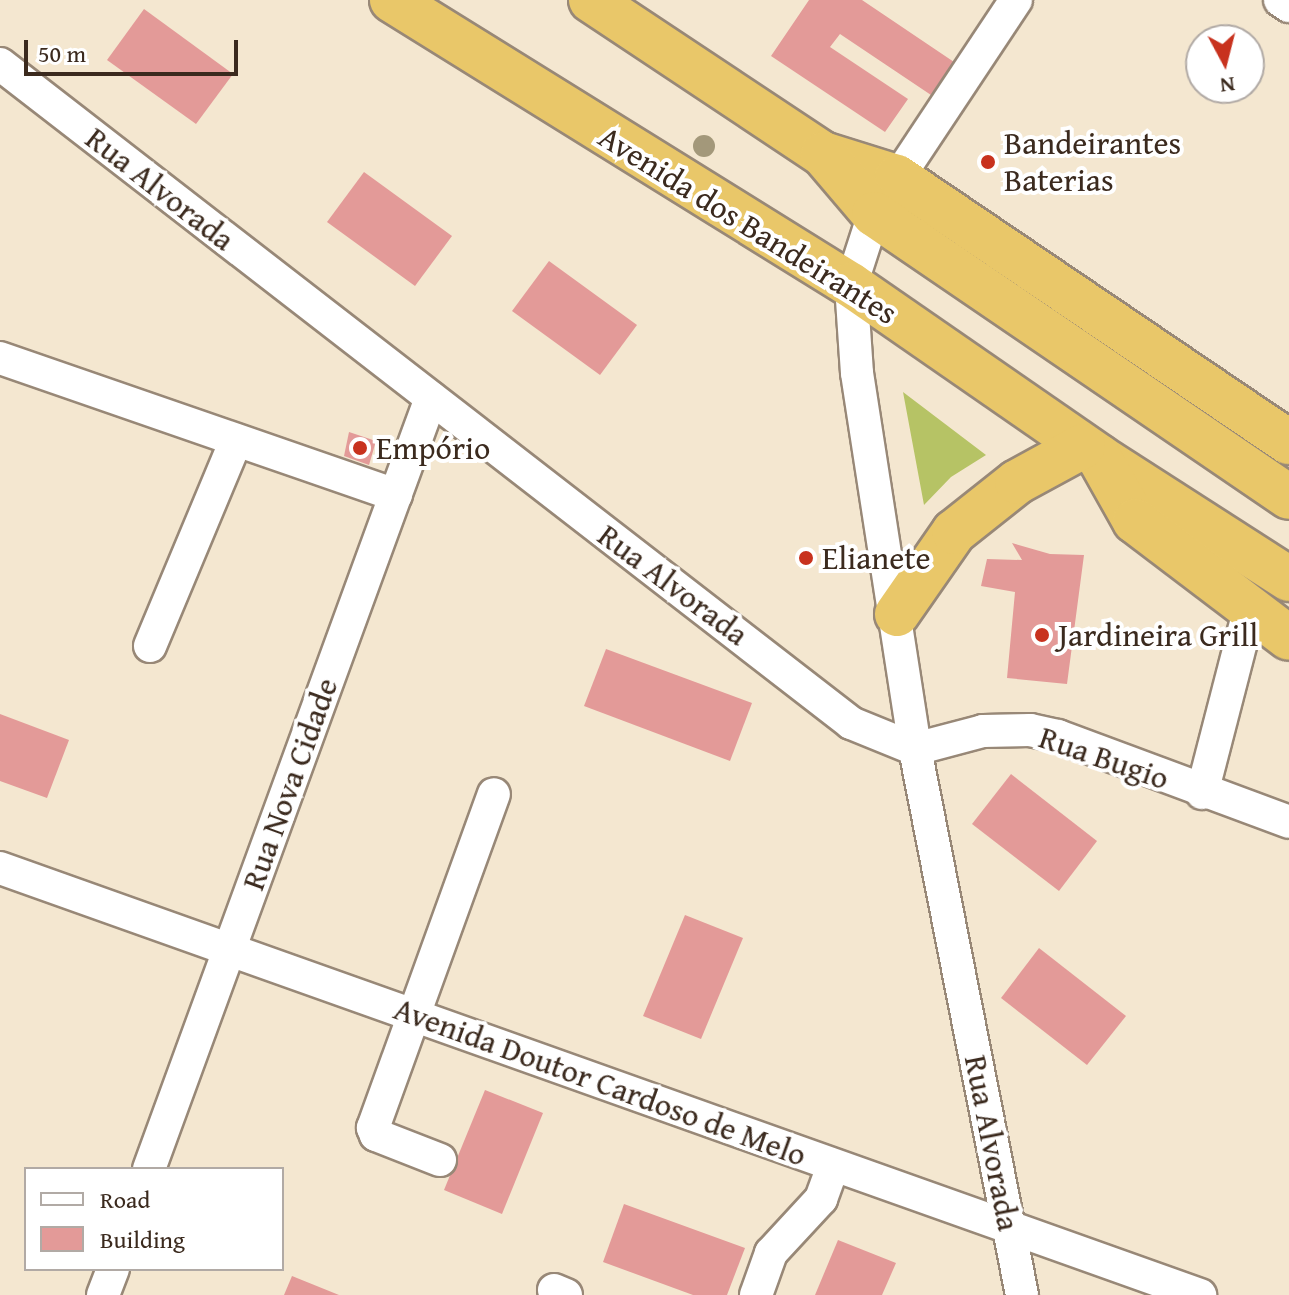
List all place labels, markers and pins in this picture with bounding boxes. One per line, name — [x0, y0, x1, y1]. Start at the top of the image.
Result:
place label: Bandeirantes Baterias — [1004, 125, 1181, 200]
marker: Bandeirantes Baterias — [979, 153, 997, 171]
place label: Empório — [376, 429, 490, 467]
marker: Empório — [351, 439, 369, 457]
place label: Elianete — [822, 539, 931, 577]
marker: Elianete — [797, 549, 815, 567]
place label: Jardineira Grill — [1058, 616, 1258, 654]
marker: Jardineira Grill — [1033, 626, 1051, 644]

